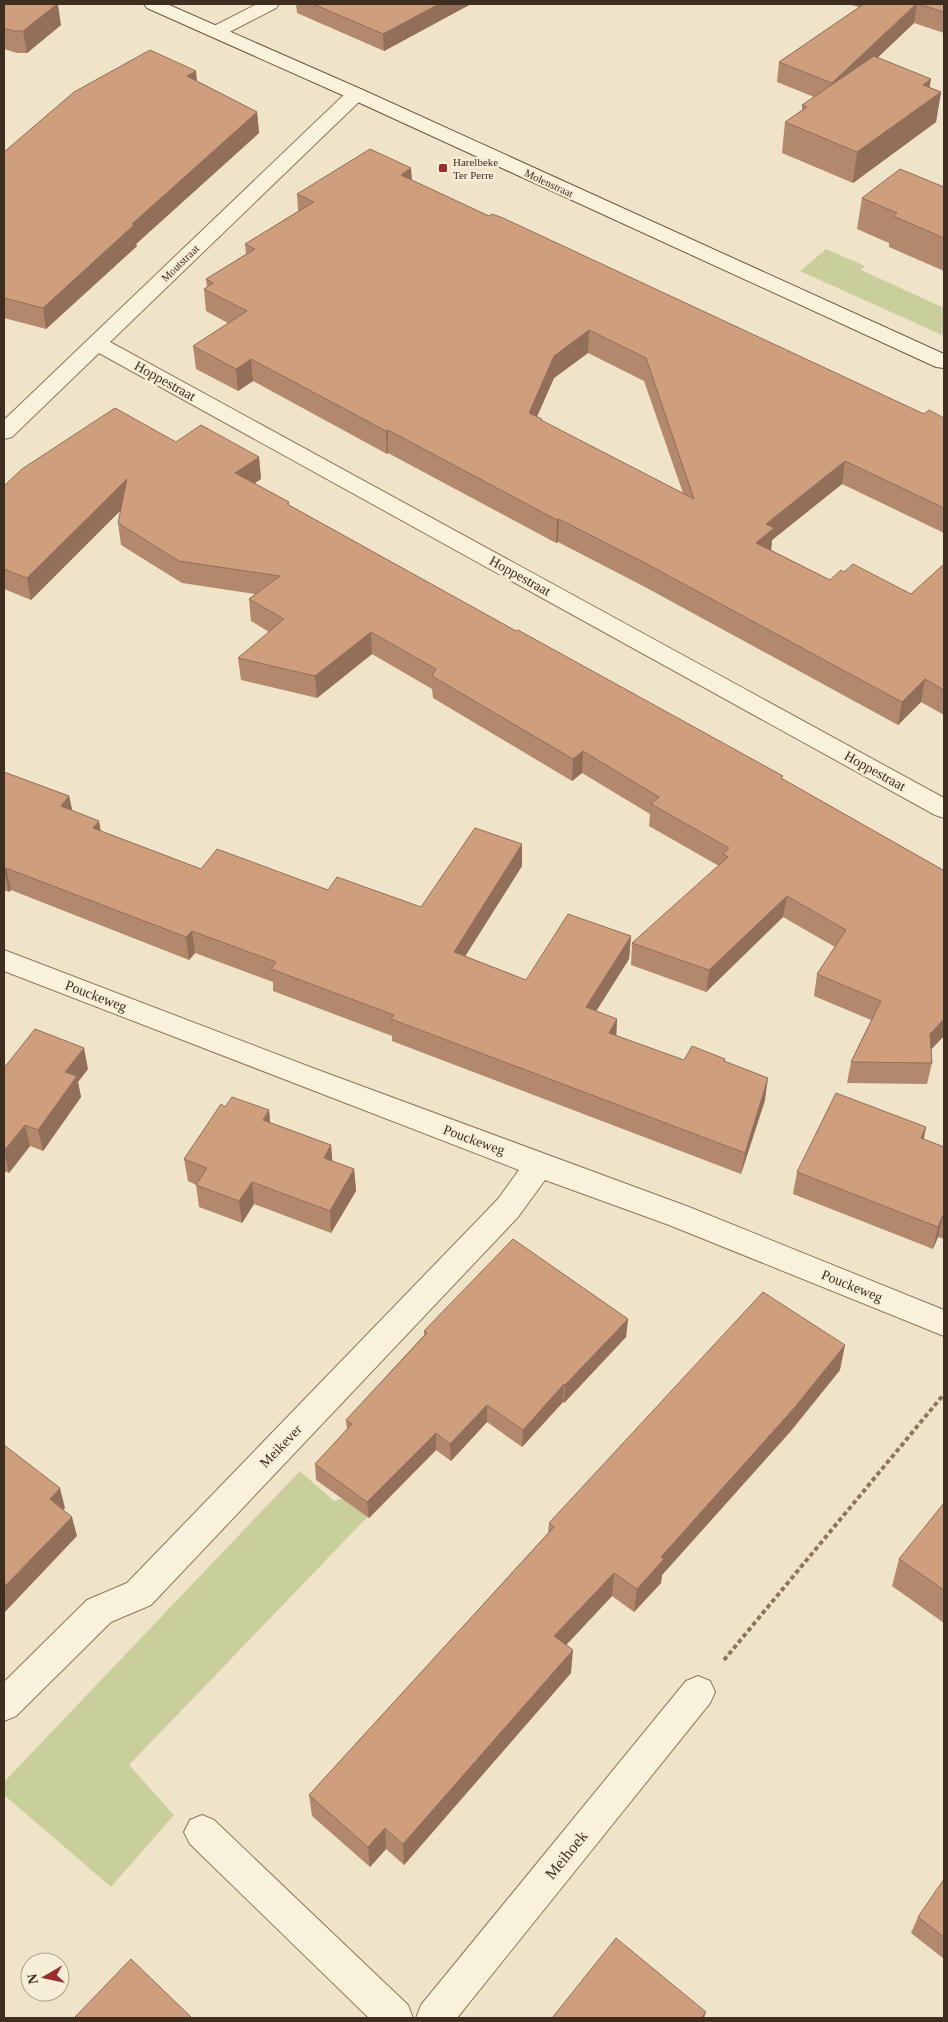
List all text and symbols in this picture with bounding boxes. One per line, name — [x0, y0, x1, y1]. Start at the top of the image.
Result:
place label: Harelbeke Ter Perre — [453, 156, 498, 181]
marker: Harelbeke Ter Perre — [437, 162, 449, 174]
street label: Molenstraat — [523, 166, 575, 200]
street label: Moutstraat — [159, 242, 201, 284]
street label: Hoppestraat — [132, 358, 198, 404]
street label: Hoppestraat — [487, 553, 553, 599]
street label: Hoppestraat — [842, 748, 908, 794]
street label: Pouckeweg — [63, 977, 129, 1015]
street label: Pouckeweg — [441, 1122, 507, 1158]
street label: Pouckeweg — [819, 1267, 885, 1305]
street label: Meikever — [257, 1421, 305, 1471]
street label: Meihoek — [541, 1828, 591, 1882]
north arrow — [20, 1952, 70, 2002]
text: N — [24, 1973, 41, 1985]

